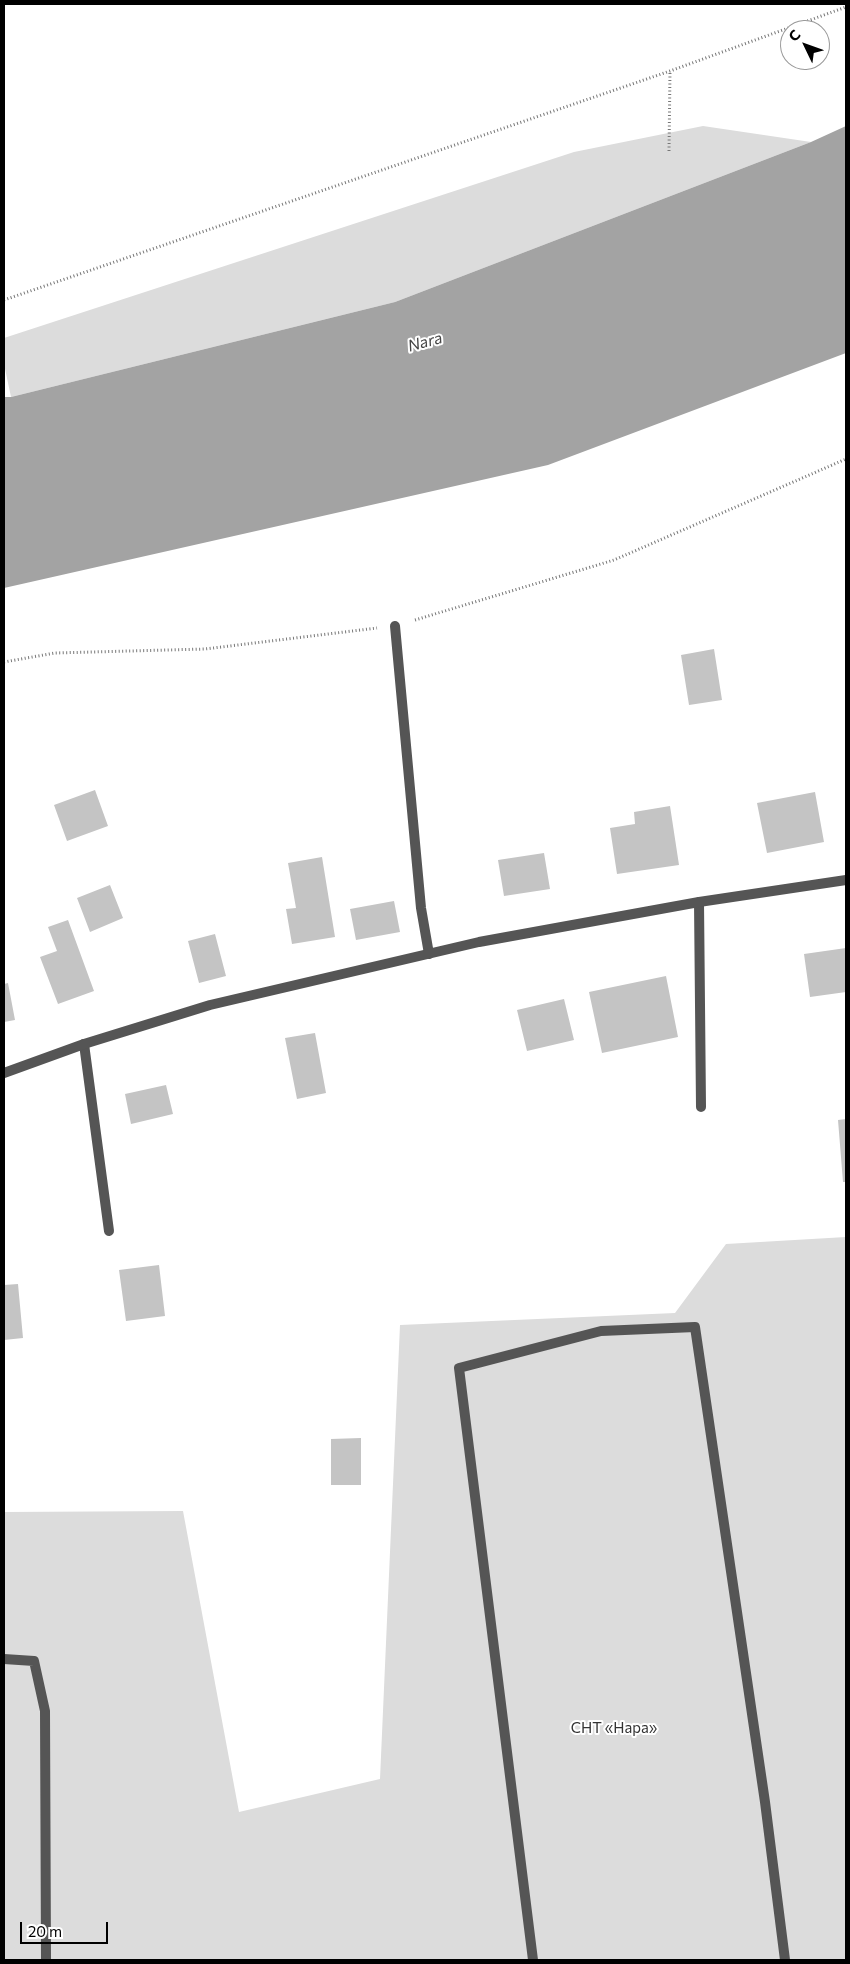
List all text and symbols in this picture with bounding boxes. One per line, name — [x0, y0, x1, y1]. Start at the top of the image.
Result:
north arrow — [780, 20, 830, 70]
text: С — [785, 26, 804, 45]
water label: Nara — [406, 328, 444, 356]
park label: СНТ «Нара» — [571, 1719, 657, 1737]
scale bar — [22, 1912, 110, 1944]
text: 20 m — [28, 1922, 62, 1940]

